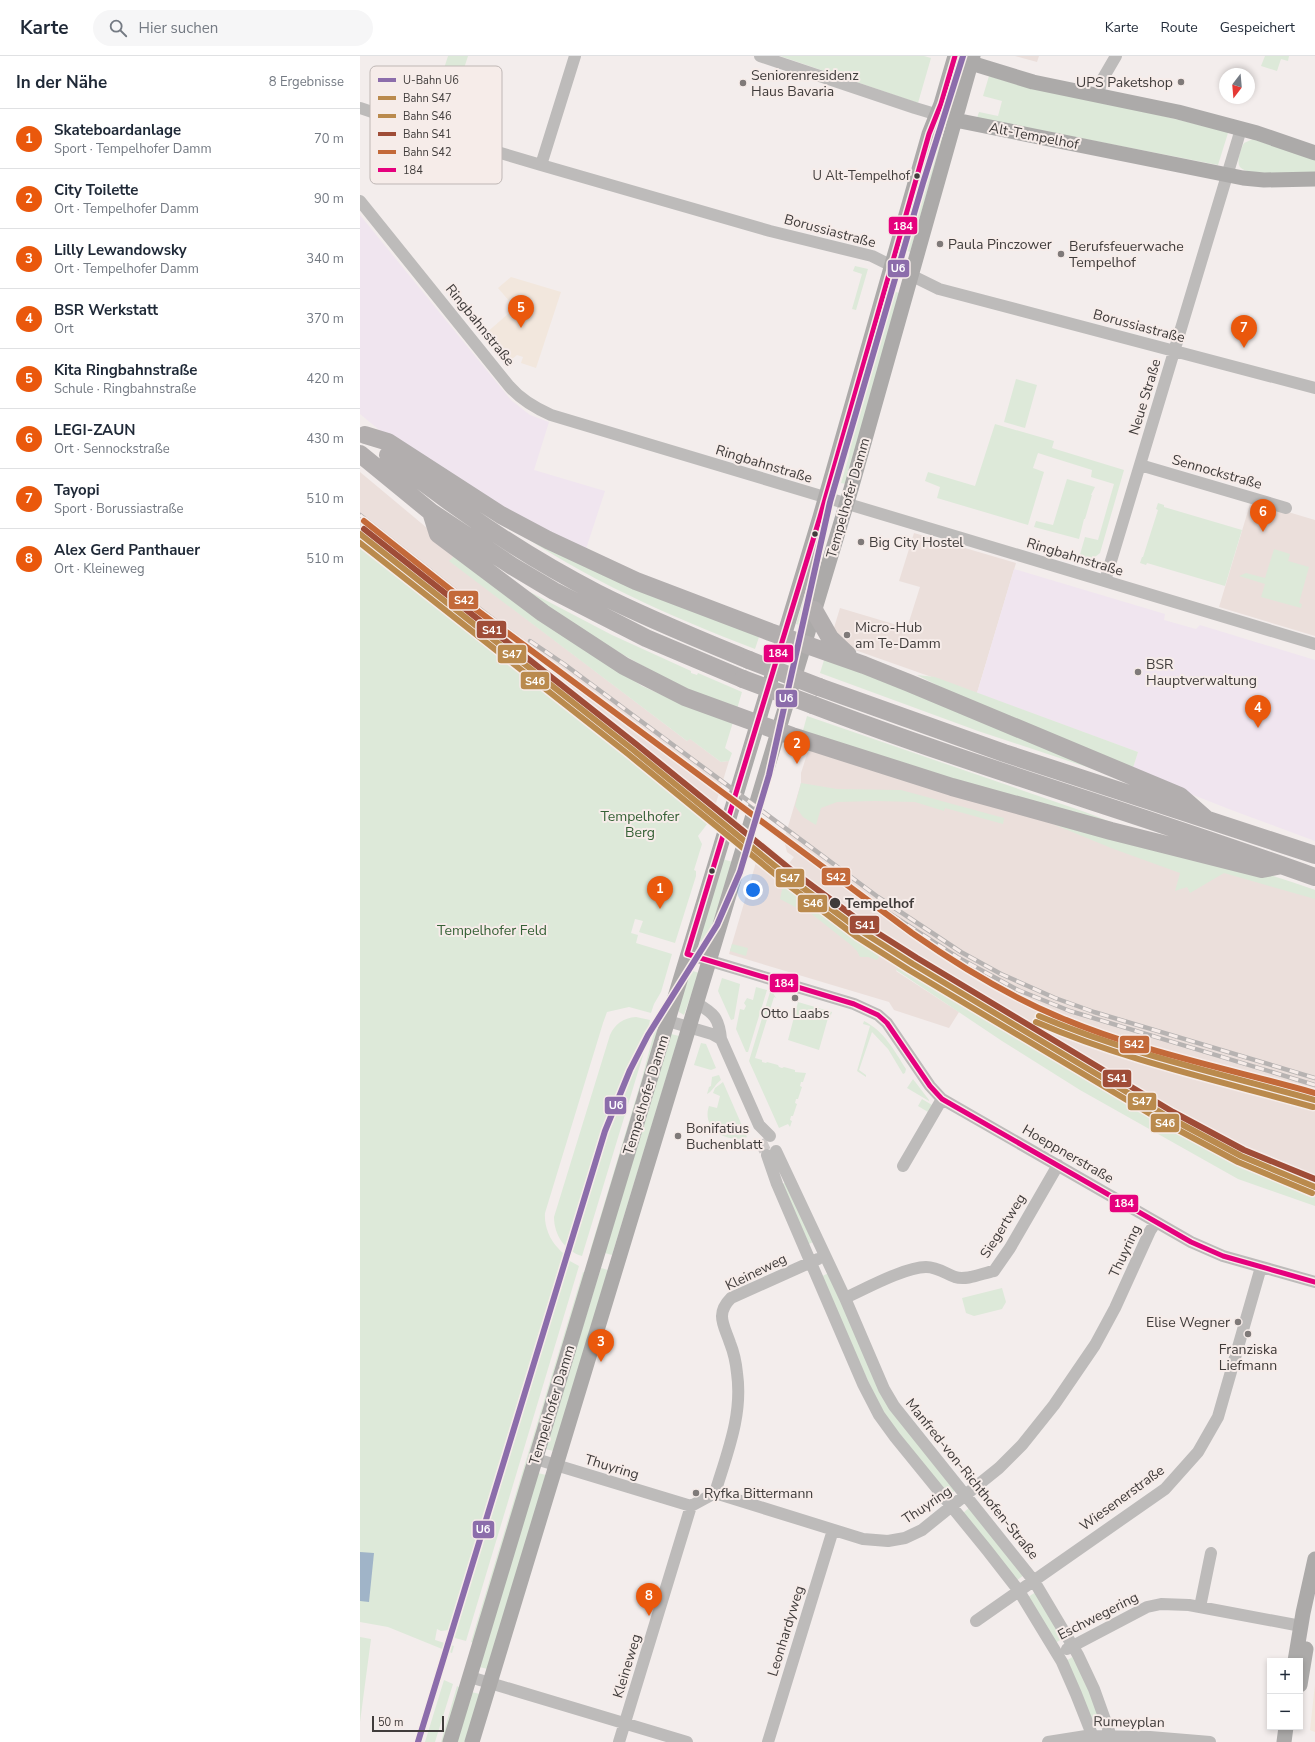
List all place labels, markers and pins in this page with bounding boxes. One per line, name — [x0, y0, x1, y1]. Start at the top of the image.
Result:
place label: Seniorenresidenz Haus Bavaria — [751, 66, 859, 101]
place label: UPS Paketshop — [1076, 73, 1173, 92]
marker: UPS Paketshop — [1176, 77, 1186, 87]
marker: Seniorenresidenz Haus Bavaria — [738, 78, 748, 88]
place label: U Alt-Tempelhof — [813, 167, 911, 185]
marker: U Alt-Tempelhof — [912, 171, 922, 181]
place label: Paula Pinczower — [948, 235, 1052, 254]
place label: Berufsfeuerwache Tempelhof — [1069, 237, 1184, 272]
marker: Paula Pinczower — [935, 239, 945, 249]
marker: Berufsfeuerwache Tempelhof — [1056, 249, 1066, 259]
pin: 5 — [508, 295, 534, 328]
pin: 7 — [1231, 315, 1257, 348]
pin: 6 — [1250, 499, 1276, 532]
unlabelled marker — [810, 529, 820, 539]
place label: Big City Hostel — [869, 533, 964, 552]
marker: Big City Hostel — [856, 537, 866, 547]
place label: Micro-Hub am Te-Damm — [855, 618, 941, 653]
marker: Micro-Hub am Te-Damm — [842, 630, 852, 640]
place label: BSR Hauptverwaltung — [1146, 655, 1257, 690]
marker: BSR Hauptverwaltung — [1133, 667, 1143, 677]
pin: 4 — [1245, 695, 1271, 728]
pin: 2 — [784, 731, 810, 764]
unlabelled marker — [707, 866, 717, 876]
pin: 1 — [647, 876, 673, 909]
place label: Tempelhof — [845, 894, 915, 913]
marker: Tempelhof — [828, 896, 842, 910]
marker: Otto Laabs — [790, 993, 800, 1003]
place label: Otto Laabs — [760, 1004, 830, 1023]
place label: Bonifatius Buchenblatt — [686, 1119, 763, 1154]
marker: Bonifatius Buchenblatt — [673, 1131, 683, 1141]
place label: Elise Wegner — [1146, 1313, 1230, 1332]
marker: Elise Wegner — [1233, 1317, 1243, 1327]
pin: 3 — [588, 1329, 614, 1362]
marker: Franziska Liefmann — [1243, 1329, 1253, 1339]
place label: Franziska Liefmann — [1219, 1340, 1277, 1375]
place label: Ryfka Bittermann — [704, 1484, 813, 1503]
marker: Ryfka Bittermann — [691, 1488, 701, 1498]
pin: 8 — [636, 1583, 662, 1616]

